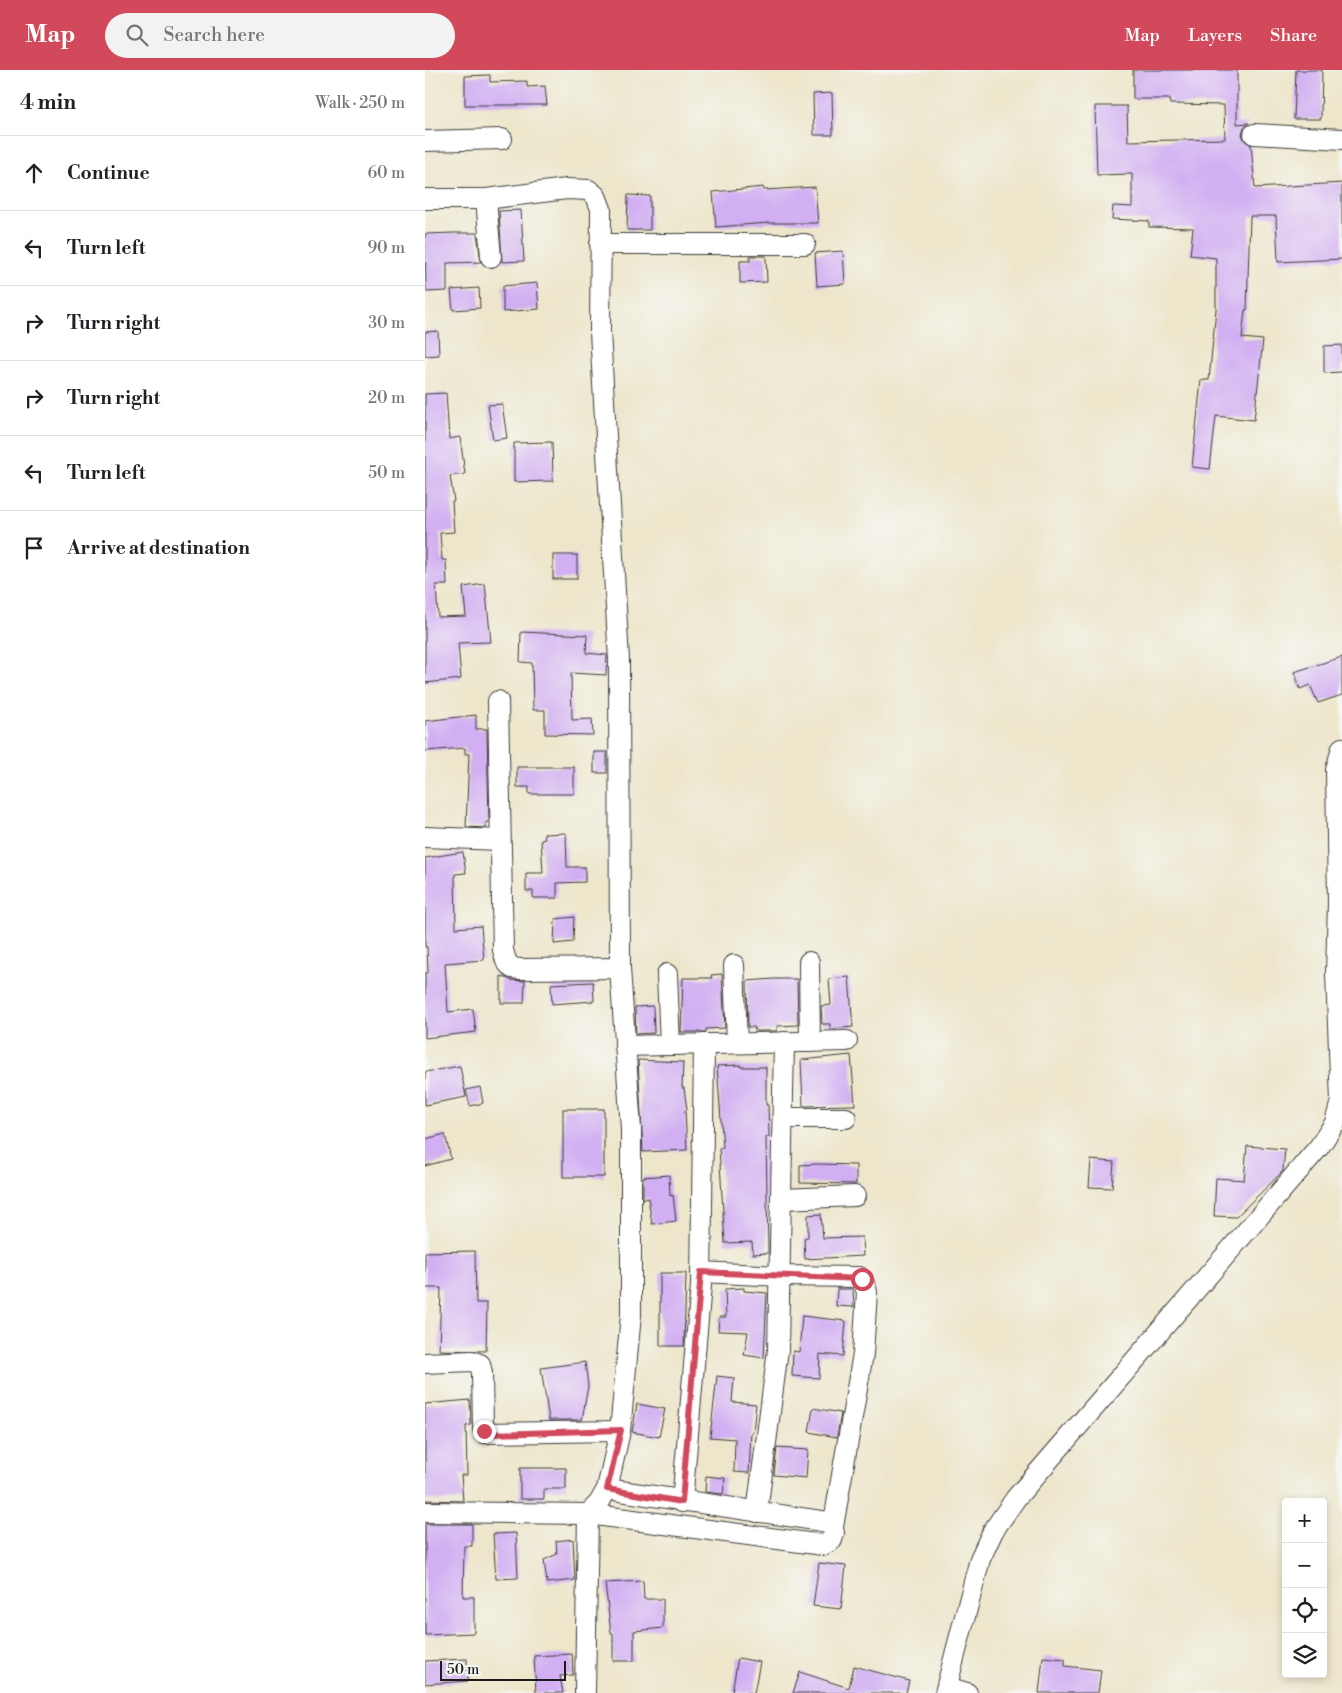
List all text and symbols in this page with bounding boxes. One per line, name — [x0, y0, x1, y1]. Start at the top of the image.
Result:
search box — [105, 13, 455, 58]
text: Map — [25, 20, 75, 50]
icon: search — [123, 21, 151, 49]
text: Search here — [163, 23, 265, 47]
text: Map — [1125, 24, 1160, 47]
text: Layers — [1188, 24, 1242, 47]
text: Share — [1270, 24, 1317, 47]
text: 4 min — [20, 90, 76, 116]
text: Walk · 250 m — [315, 93, 405, 113]
icon: ahead — [20, 159, 48, 187]
text: Continue — [67, 161, 150, 185]
text: 60 m — [367, 163, 405, 183]
icon: left — [20, 234, 48, 262]
text: Turn left — [67, 236, 146, 260]
text: 90 m — [367, 238, 405, 258]
icon: right — [20, 309, 48, 337]
text: Turn right — [67, 311, 160, 335]
text: 30 m — [368, 313, 405, 333]
icon: right — [20, 384, 48, 412]
text: Turn right — [67, 386, 160, 410]
text: 20 m — [368, 388, 405, 408]
icon: left — [20, 459, 48, 487]
text: Turn left — [67, 461, 146, 485]
text: 50 m — [368, 463, 405, 483]
icon: arrive — [20, 534, 48, 562]
text: Arrive at destination — [67, 536, 250, 560]
route start — [851, 1268, 874, 1291]
route end — [473, 1420, 496, 1443]
map controls — [1282, 1498, 1327, 1678]
button: + — [1282, 1498, 1327, 1543]
button: − — [1282, 1543, 1327, 1588]
button: locate — [1282, 1588, 1327, 1633]
button: layers — [1282, 1633, 1327, 1678]
scale bar — [440, 1658, 566, 1681]
text: 50 m — [447, 1661, 479, 1679]

